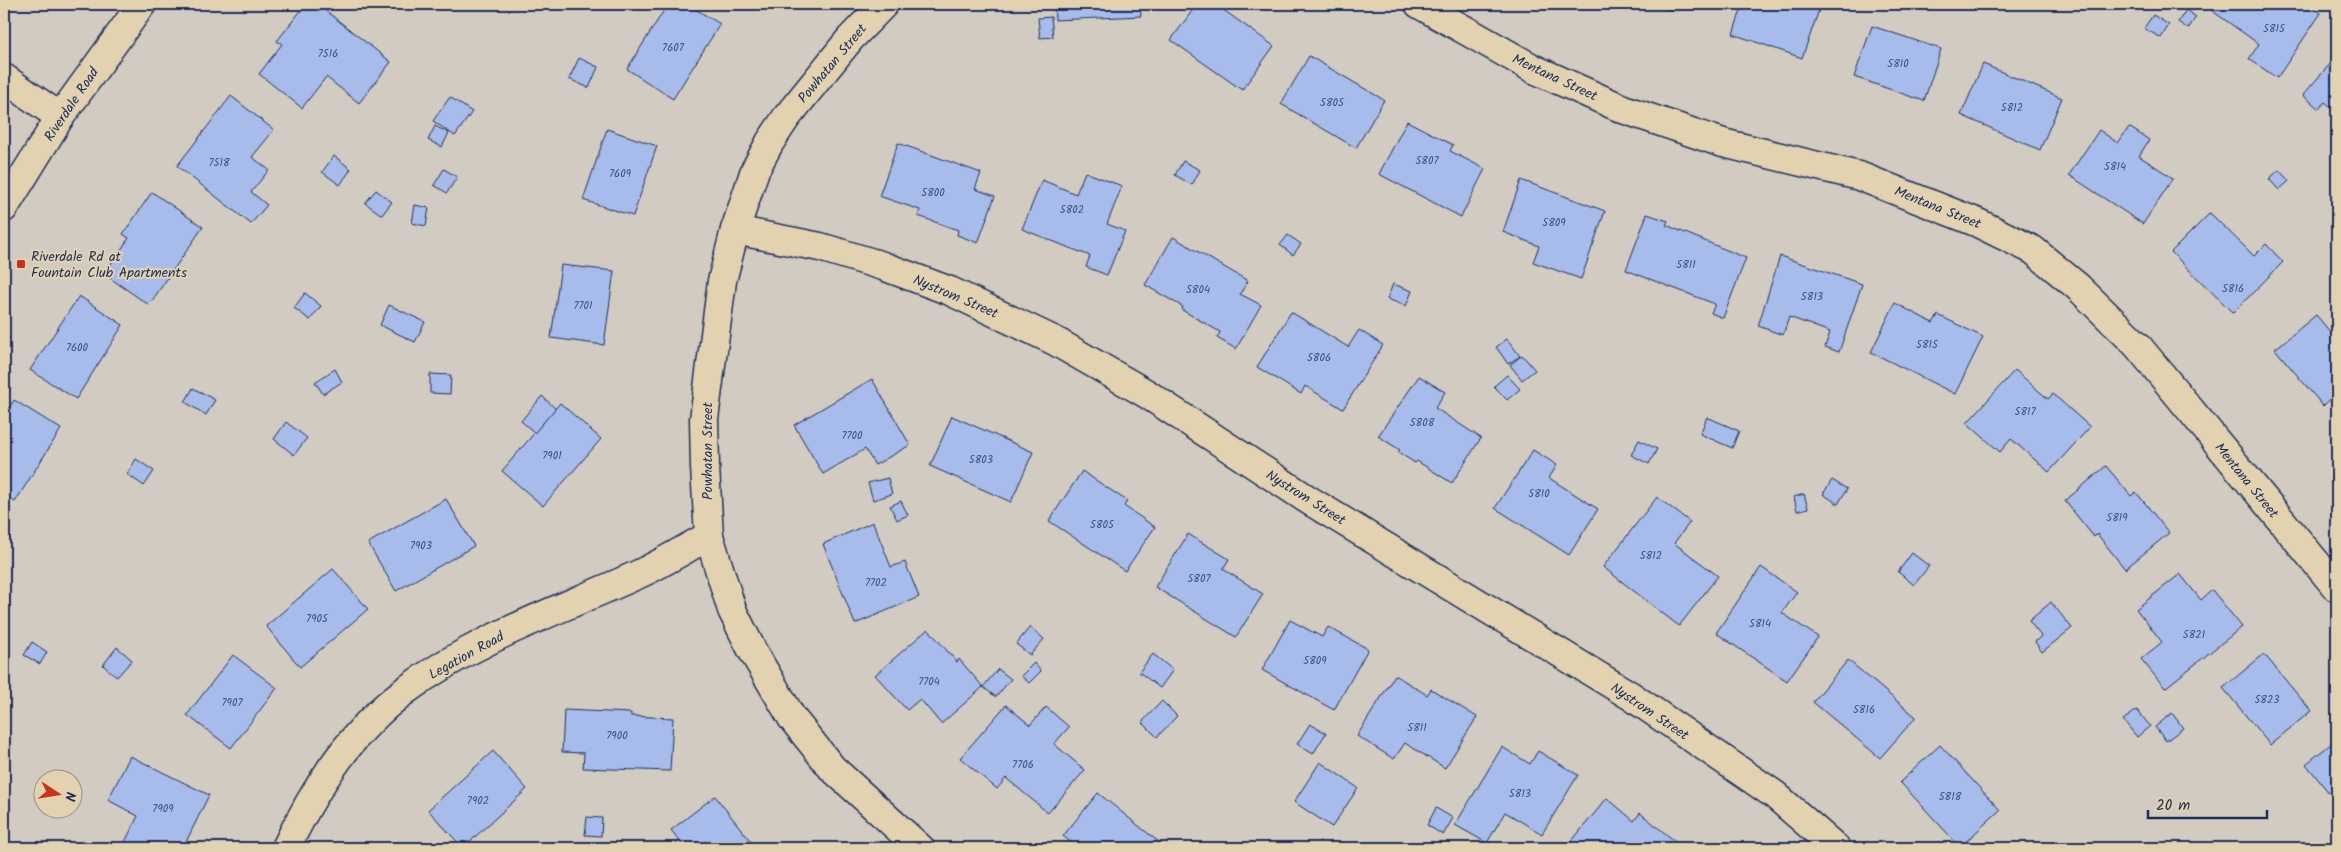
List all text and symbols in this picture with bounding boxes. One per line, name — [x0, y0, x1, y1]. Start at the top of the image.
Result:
street label: Powhatan Street — [793, 19, 873, 108]
house number: 5815 — [2263, 20, 2286, 38]
house number: 7607 — [662, 39, 685, 57]
house number: 7516 — [318, 45, 338, 63]
street label: Mentana Street — [1508, 49, 1601, 108]
house number: 5810 — [1887, 55, 1909, 73]
street label: Riverdale Road — [39, 62, 105, 146]
house number: 5805 — [1320, 94, 1345, 112]
house number: 5812 — [2001, 99, 2023, 117]
house number: 5807 — [1415, 152, 1439, 170]
house number: 7518 — [208, 154, 230, 172]
house number: 5814 — [2104, 158, 2126, 176]
house number: 7609 — [609, 165, 632, 183]
street label: Mentana Street — [1891, 181, 1985, 236]
house number: 5800 — [921, 184, 945, 202]
house number: 5802 — [1060, 201, 1084, 219]
house number: 5809 — [1542, 214, 1566, 232]
place label: Riverdale Rd at Fountain Club Apartments — [31, 246, 187, 284]
house number: 5811 — [1676, 256, 1696, 274]
marker: Riverdale Rd at Fountain Club Apartments — [15, 258, 27, 270]
street label: Nystrom Street — [910, 269, 1002, 325]
house number: 5816 — [2222, 280, 2244, 298]
house number: 5804 — [1186, 281, 1210, 299]
house number: 5813 — [1801, 288, 1823, 306]
house number: 7701 — [573, 297, 593, 315]
house number: 5815 — [1916, 336, 1939, 354]
house number: 7600 — [66, 339, 89, 357]
house number: 5806 — [1307, 349, 1331, 367]
street label: Powhatan Street — [697, 401, 719, 500]
house number: 5817 — [2014, 403, 2036, 421]
house number: 5808 — [1410, 414, 1435, 432]
house number: 7700 — [841, 427, 863, 445]
street label: Mentana Street — [2209, 438, 2284, 524]
house number: 7901 — [542, 447, 562, 465]
house number: 5803 — [969, 451, 993, 469]
street label: Nystrom Street — [1261, 464, 1350, 532]
house number: 5810 — [1528, 485, 1550, 503]
house number: 5819 — [2106, 509, 2128, 527]
house number: 5805 — [1090, 516, 1115, 534]
house number: 7903 — [410, 537, 432, 555]
house number: 5812 — [1640, 547, 1662, 565]
house number: 5807 — [1187, 570, 1211, 588]
house number: 7702 — [865, 574, 887, 592]
house number: 7905 — [306, 610, 329, 628]
house number: 5814 — [1749, 615, 1771, 633]
street label: Legation Road — [425, 626, 509, 686]
house number: 5821 — [2183, 626, 2205, 644]
house number: 5809 — [1303, 652, 1327, 670]
house number: 7704 — [918, 673, 940, 691]
street label: Nystrom Street — [1606, 677, 1694, 747]
house number: 5823 — [2254, 691, 2280, 709]
house number: 7907 — [221, 694, 243, 712]
house number: 5816 — [1853, 701, 1875, 719]
house number: 5811 — [1407, 719, 1427, 737]
house number: 7900 — [606, 727, 628, 745]
house number: 7706 — [1012, 756, 1034, 774]
north arrow — [32, 770, 82, 820]
house number: 5813 — [1509, 785, 1531, 803]
scale bar — [2148, 787, 2267, 819]
house number: 5818 — [1939, 788, 1962, 806]
text: N — [58, 790, 81, 803]
house number: 7902 — [467, 792, 489, 810]
text: 20 m — [2156, 794, 2190, 818]
house number: 7909 — [152, 800, 174, 818]

